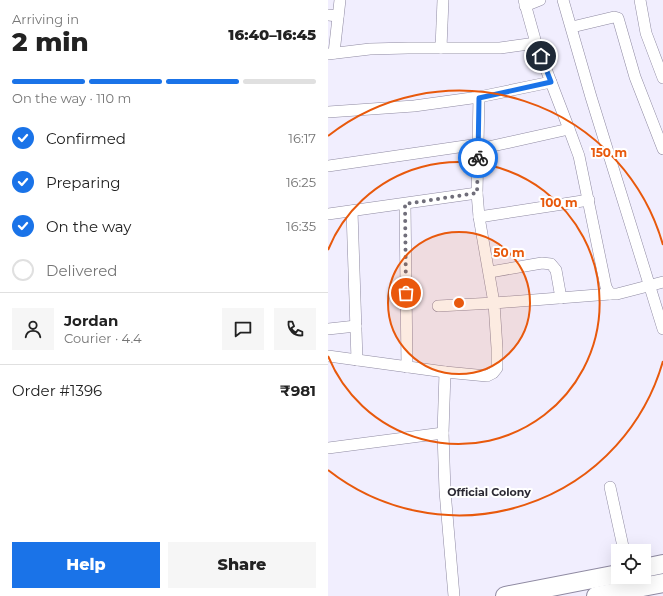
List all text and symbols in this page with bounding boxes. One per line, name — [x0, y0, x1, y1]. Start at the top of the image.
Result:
text: Arriving in — [12, 11, 79, 27]
text: 16:40–16:45 — [228, 25, 316, 44]
text: 2 min — [12, 26, 89, 58]
pin — [524, 39, 558, 73]
icon: home — [530, 45, 552, 67]
text: On the way · 110 m — [12, 90, 131, 106]
icon: check — [12, 127, 34, 149]
text: Confirmed — [46, 129, 126, 148]
text: 16:17 — [288, 130, 316, 146]
courier — [458, 138, 498, 178]
text: 150 m — [591, 145, 627, 160]
icon: bike — [467, 147, 489, 169]
icon: check — [12, 171, 34, 193]
text: Preparing — [46, 173, 121, 192]
text: 16:25 — [286, 174, 316, 190]
text: 100 m — [541, 195, 577, 210]
icon: check — [12, 215, 34, 237]
text: On the way — [46, 217, 131, 236]
text: 16:35 — [286, 218, 316, 234]
text: 50 m — [493, 245, 525, 260]
text: Delivered — [46, 261, 118, 280]
pin — [389, 276, 423, 310]
icon: bag — [395, 282, 417, 304]
centre of rings — [452, 296, 466, 310]
button: person — [12, 308, 54, 350]
button: chat — [222, 308, 264, 350]
button: phone — [274, 308, 316, 350]
text: Jordan — [64, 311, 118, 330]
text: Courier · 4.4 — [64, 330, 142, 346]
text: Order #1396 — [12, 381, 102, 400]
text: ₹981 — [280, 381, 316, 400]
district label: Official Colony — [447, 485, 531, 499]
button: Help — [12, 542, 160, 588]
button: Share — [168, 542, 316, 588]
map controls — [611, 544, 651, 584]
button: locate — [611, 544, 651, 584]

